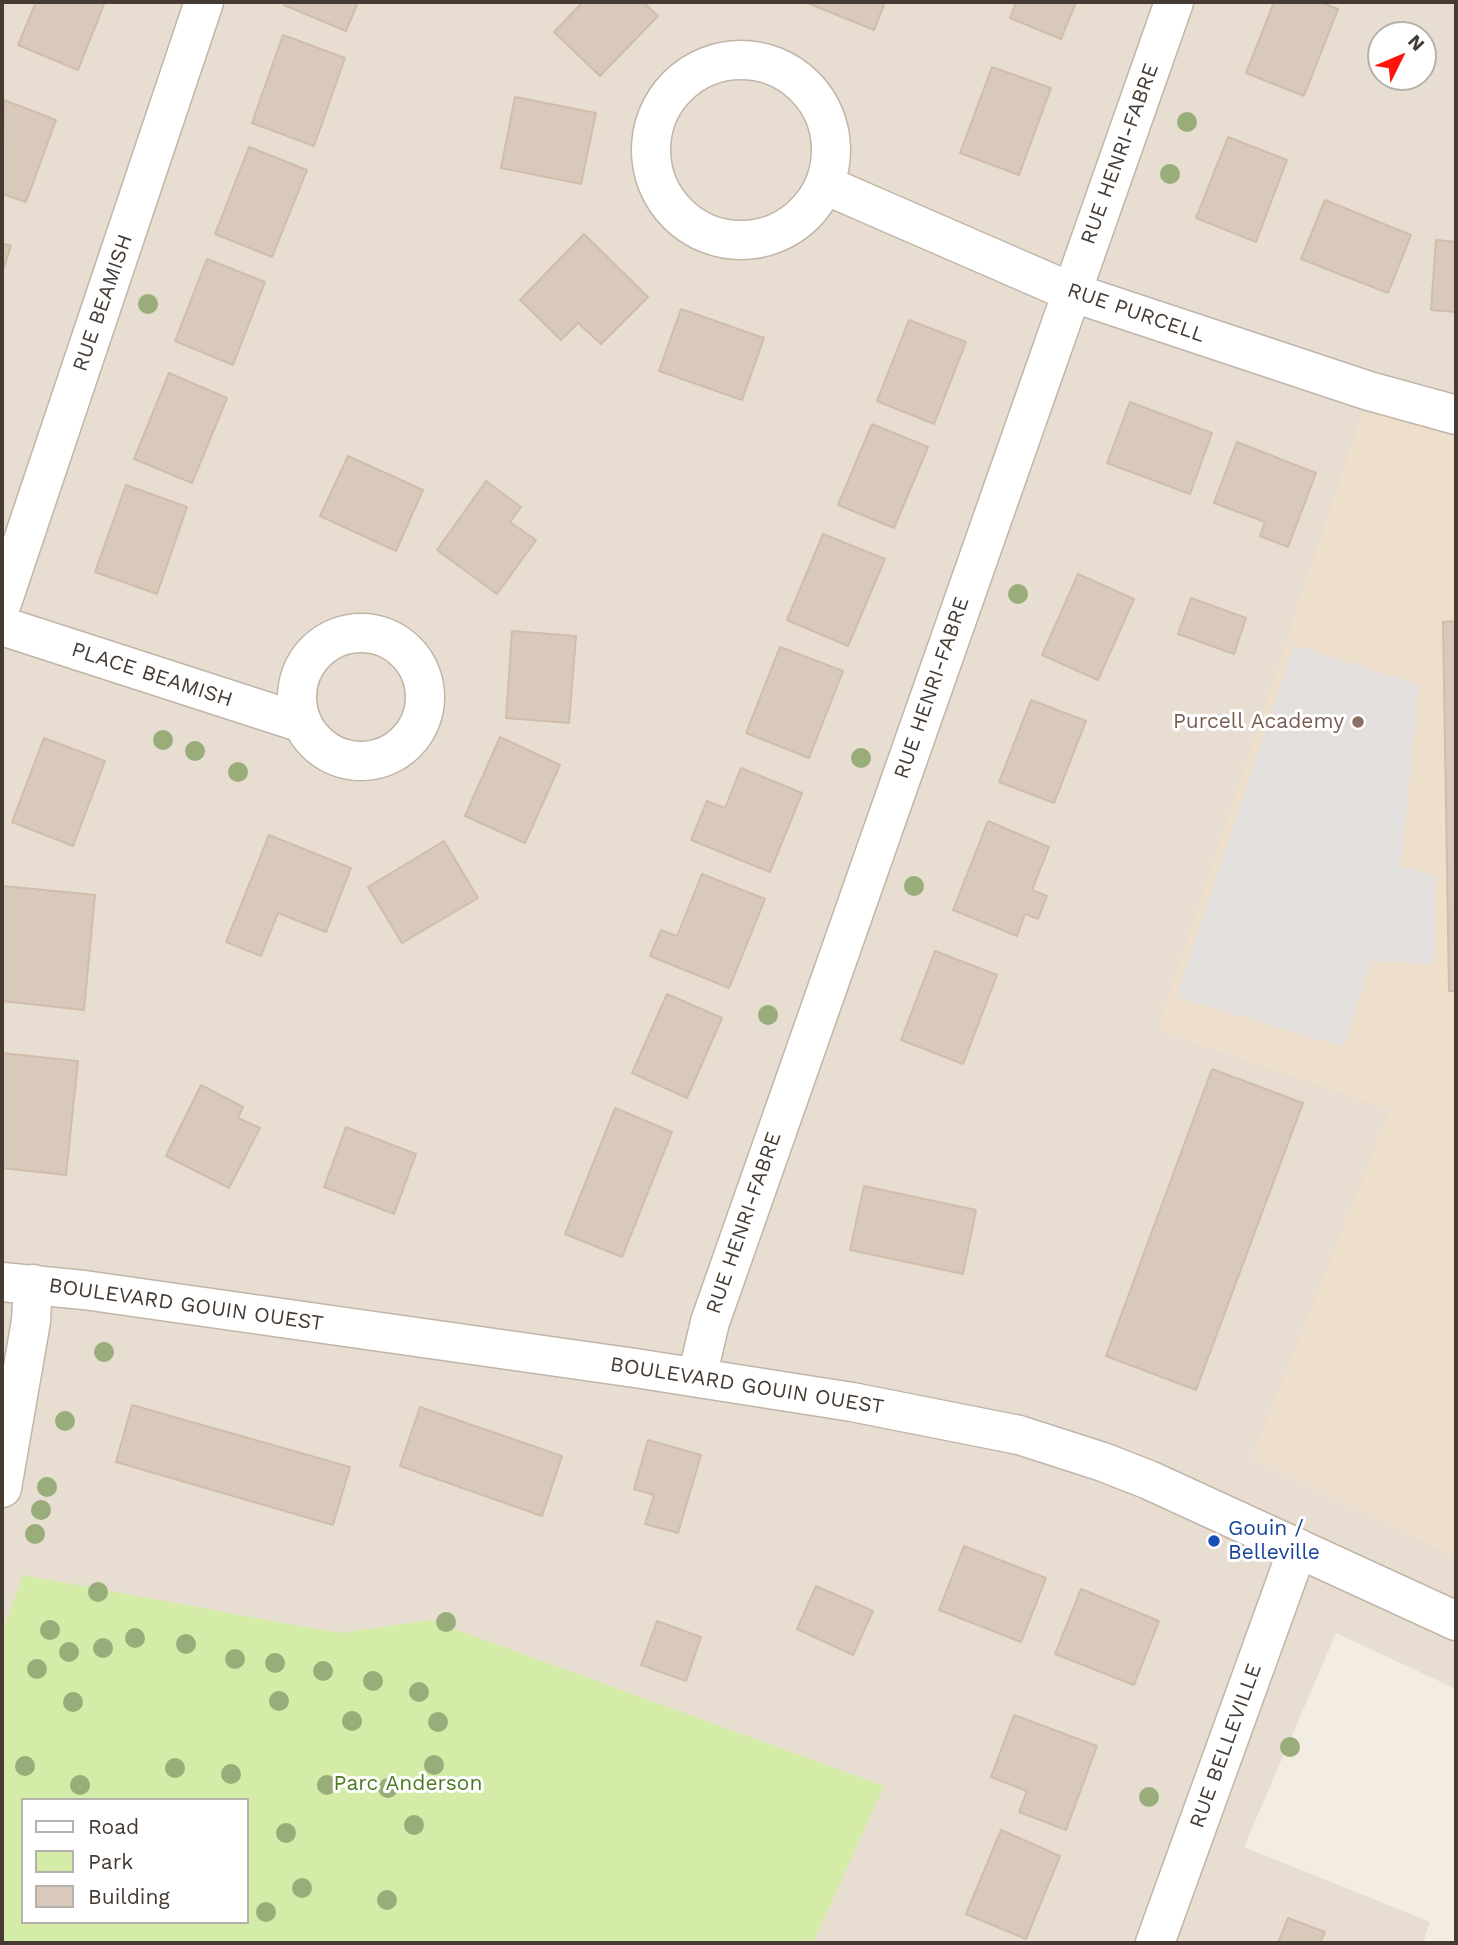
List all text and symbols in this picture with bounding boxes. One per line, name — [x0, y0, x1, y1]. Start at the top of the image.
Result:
north arrow — [1367, 21, 1437, 91]
text: N — [1403, 30, 1429, 56]
street label: RUE HENRI-FABRE — [1076, 60, 1164, 248]
street label: RUE BEAMISH — [68, 231, 138, 375]
street label: RUE PURCELL — [1064, 278, 1208, 348]
street label: RUE HENRI-FABRE — [889, 594, 975, 782]
street label: PLACE BEAMISH — [68, 637, 236, 713]
place label: Purcell Academy — [1173, 709, 1344, 735]
marker: Purcell Academy — [1350, 714, 1366, 730]
street label: RUE HENRI-FABRE — [701, 1129, 787, 1317]
street label: BOULEVARD GOUIN OUEST — [47, 1273, 325, 1337]
street label: BOULEVARD GOUIN OUEST — [608, 1352, 886, 1420]
place label: Gouin / Belleville — [1228, 1516, 1320, 1566]
marker: Gouin / Belleville — [1206, 1533, 1222, 1549]
street label: RUE BELLEVILLE — [1185, 1660, 1267, 1832]
park label: Parc Anderson — [334, 1771, 482, 1797]
legend — [21, 1798, 248, 1924]
text: Road — [88, 1814, 139, 1839]
text: Park — [88, 1849, 133, 1874]
text: Building — [88, 1884, 170, 1909]

